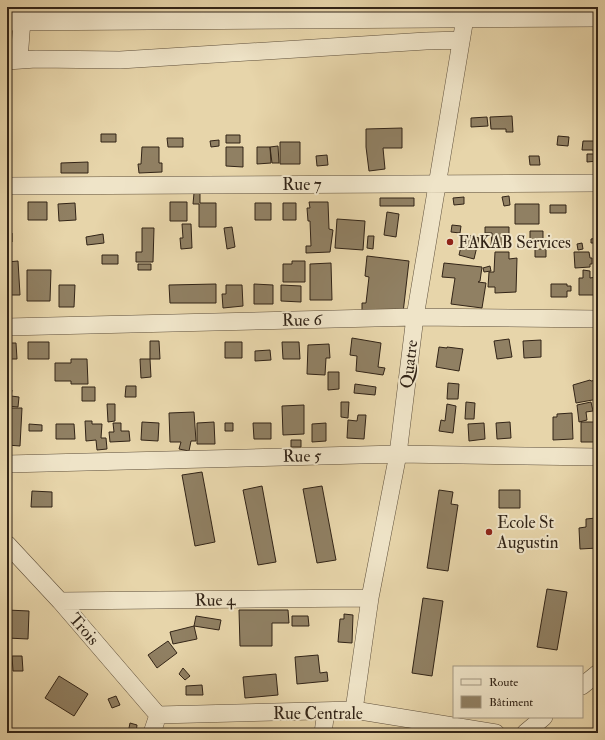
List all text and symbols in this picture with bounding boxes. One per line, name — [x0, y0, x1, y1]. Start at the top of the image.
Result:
street label: Rue 7 — [282, 174, 322, 195]
place label: FAKAB Services — [458, 232, 571, 253]
marker: FAKAB Services — [445, 237, 455, 247]
street label: Rue 6 — [282, 309, 324, 331]
street label: Quatre — [396, 338, 422, 390]
street label: Rue 5 — [282, 445, 322, 467]
place label: Ecole St Augustin — [496, 512, 559, 553]
marker: Ecole St Augustin — [484, 527, 494, 537]
street label: Rue 4 — [194, 589, 236, 611]
street label: Trois — [64, 609, 104, 649]
legend — [453, 666, 583, 718]
text: Route — [489, 675, 518, 690]
text: Bâtiment — [489, 695, 533, 710]
street label: Rue Centrale — [273, 703, 363, 724]

